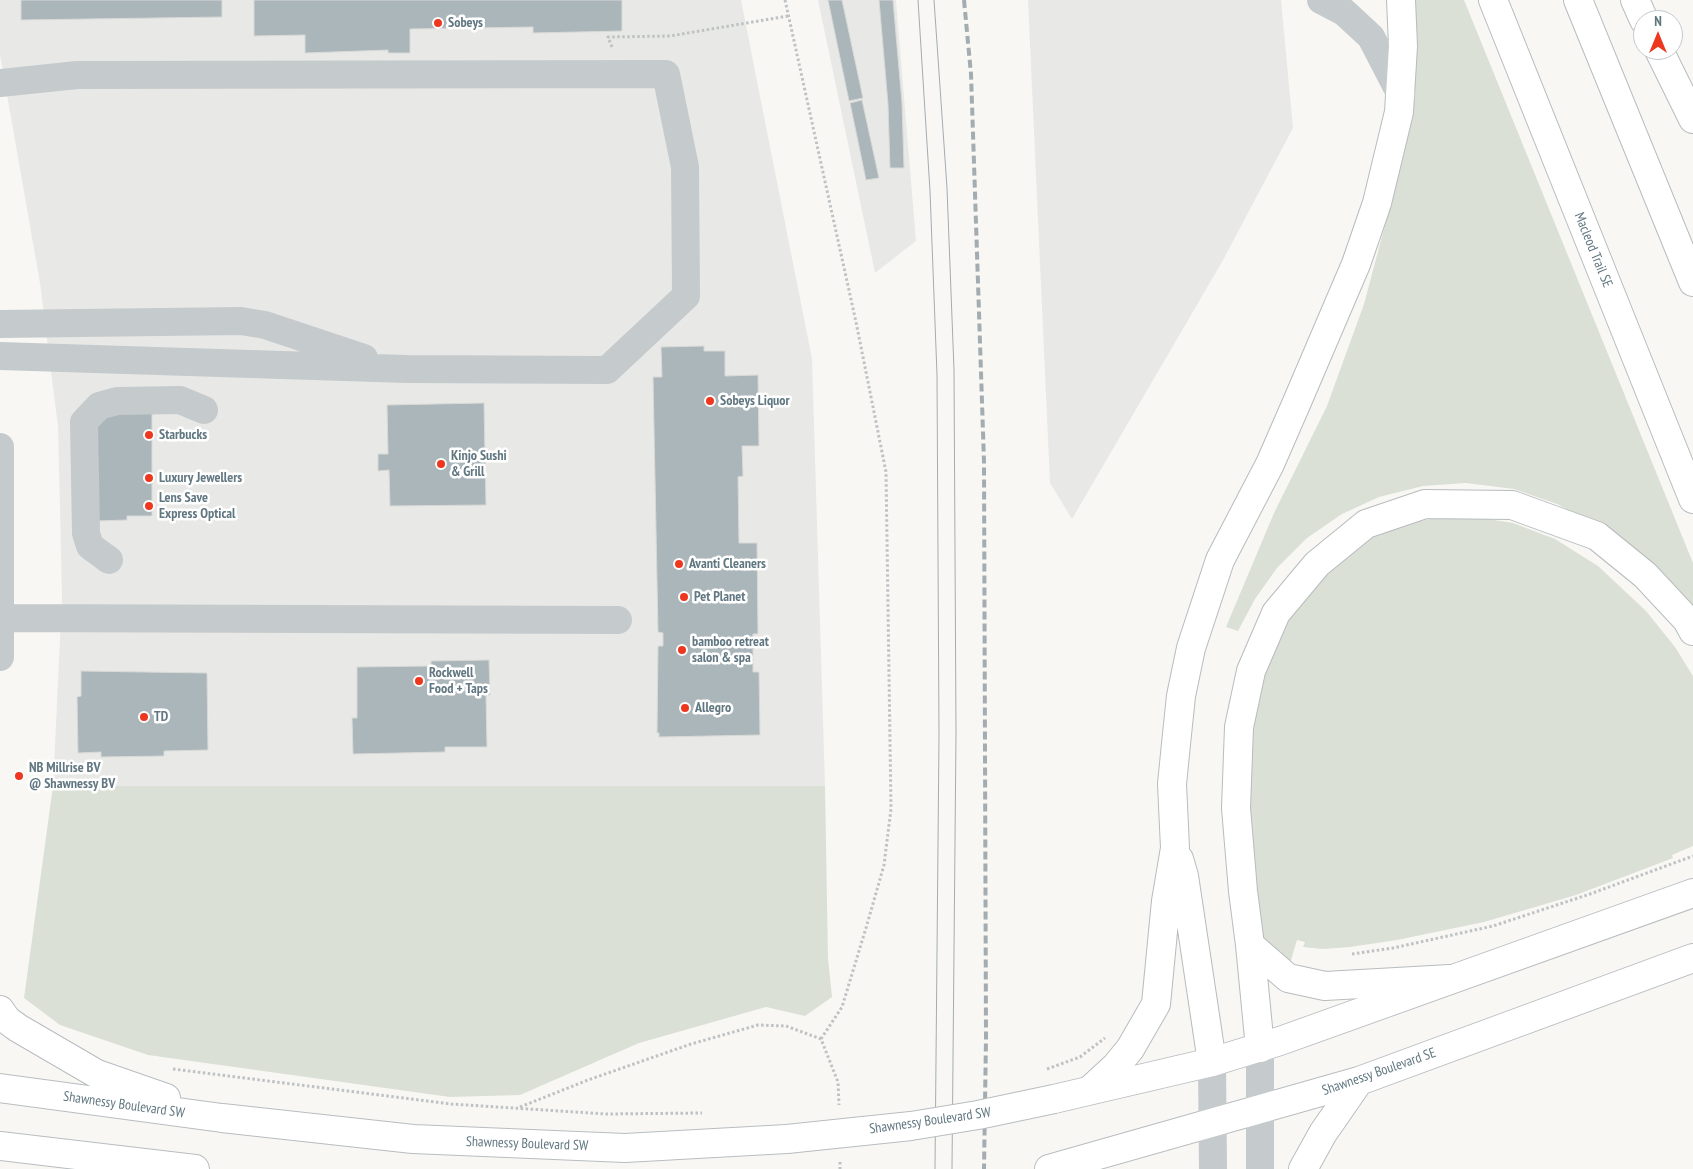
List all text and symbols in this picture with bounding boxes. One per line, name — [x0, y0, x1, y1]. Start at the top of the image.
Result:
north arrow — [1633, 10, 1683, 60]
text: N — [1654, 12, 1662, 30]
place label: Sobeys — [448, 15, 483, 31]
marker: Sobeys — [432, 17, 444, 29]
street label: Macleod Trail SE — [1570, 210, 1616, 290]
place label: Sobeys Liquor — [720, 393, 790, 409]
marker: Sobeys Liquor — [704, 395, 716, 407]
place label: Starbucks — [159, 427, 207, 443]
marker: Starbucks — [143, 429, 155, 441]
place label: Kinjo Sushi & Grill — [451, 448, 507, 481]
marker: Kinjo Sushi & Grill — [435, 458, 447, 470]
place label: Luxury Jewellers — [159, 470, 242, 486]
marker: Luxury Jewellers — [143, 472, 155, 484]
place label: Lens Save Express Optical — [159, 490, 235, 522]
marker: Lens Save Express Optical — [143, 500, 155, 512]
place label: Avanti Cleaners — [689, 556, 766, 572]
marker: Avanti Cleaners — [673, 558, 685, 570]
place label: Pet Planet — [694, 589, 745, 605]
marker: Pet Planet — [678, 591, 690, 603]
place label: bamboo retreat salon & spa — [692, 634, 769, 666]
marker: bamboo retreat salon & spa — [676, 644, 688, 656]
place label: Rockwell Food + Taps — [429, 665, 488, 698]
marker: Rockwell Food + Taps — [413, 675, 425, 687]
place label: Allegro — [695, 700, 731, 716]
marker: Allegro — [679, 702, 691, 714]
place label: TD — [154, 709, 168, 725]
marker: TD — [138, 711, 150, 723]
place label: NB Millrise BV @ Shawnessy BV — [29, 760, 115, 792]
marker: NB Millrise BV @ Shawnessy BV — [13, 770, 25, 782]
street label: Shawnessy Boulevard SE — [1320, 1045, 1438, 1099]
street label: Shawnessy Boulevard SW — [62, 1088, 186, 1122]
street label: Shawnessy Boulevard SW — [868, 1104, 992, 1138]
street label: Shawnessy Boulevard SW — [466, 1133, 588, 1155]

